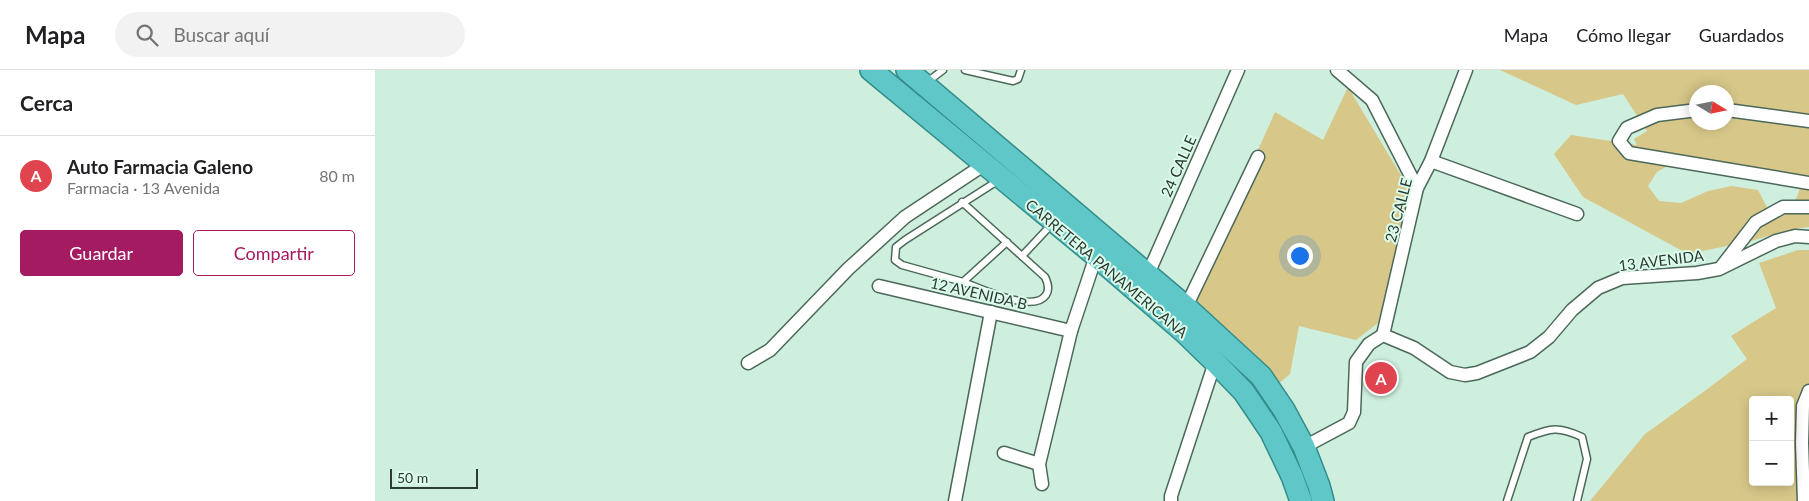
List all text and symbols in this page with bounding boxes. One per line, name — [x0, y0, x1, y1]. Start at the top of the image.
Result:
search box — [115, 12, 465, 57]
text: Mapa — [25, 20, 85, 49]
icon: search — [133, 21, 161, 49]
text: Buscar aquí — [173, 23, 269, 46]
text: Mapa — [1504, 24, 1548, 46]
text: Cómo llegar — [1576, 24, 1671, 46]
text: Guardados — [1699, 24, 1784, 46]
north arrow — [1689, 85, 1734, 130]
text: Cerca — [20, 90, 73, 115]
street label: 24 CALLE — [1156, 132, 1200, 200]
text: Auto Farmacia Galeno — [67, 155, 253, 178]
text: A — [30, 166, 42, 185]
text: 80 m — [319, 166, 355, 185]
street label: 23 CALLE — [1381, 176, 1415, 244]
text: Farmacia · 13 Avenida — [67, 178, 220, 197]
street label: CARRETERA PANAMERICANA — [1022, 195, 1192, 342]
button: Guardar — [20, 230, 183, 276]
button: Compartir — [193, 230, 355, 276]
your location — [1287, 243, 1313, 269]
street label: 13 AVENIDA — [1617, 246, 1706, 274]
street label: 12 AVENIDA B — [929, 273, 1029, 313]
pin: A — [1365, 359, 1397, 397]
map controls — [1749, 396, 1794, 486]
button: + — [1749, 396, 1794, 441]
button: − — [1749, 441, 1794, 486]
scale bar — [390, 466, 477, 489]
text: 50 m — [397, 469, 428, 486]

